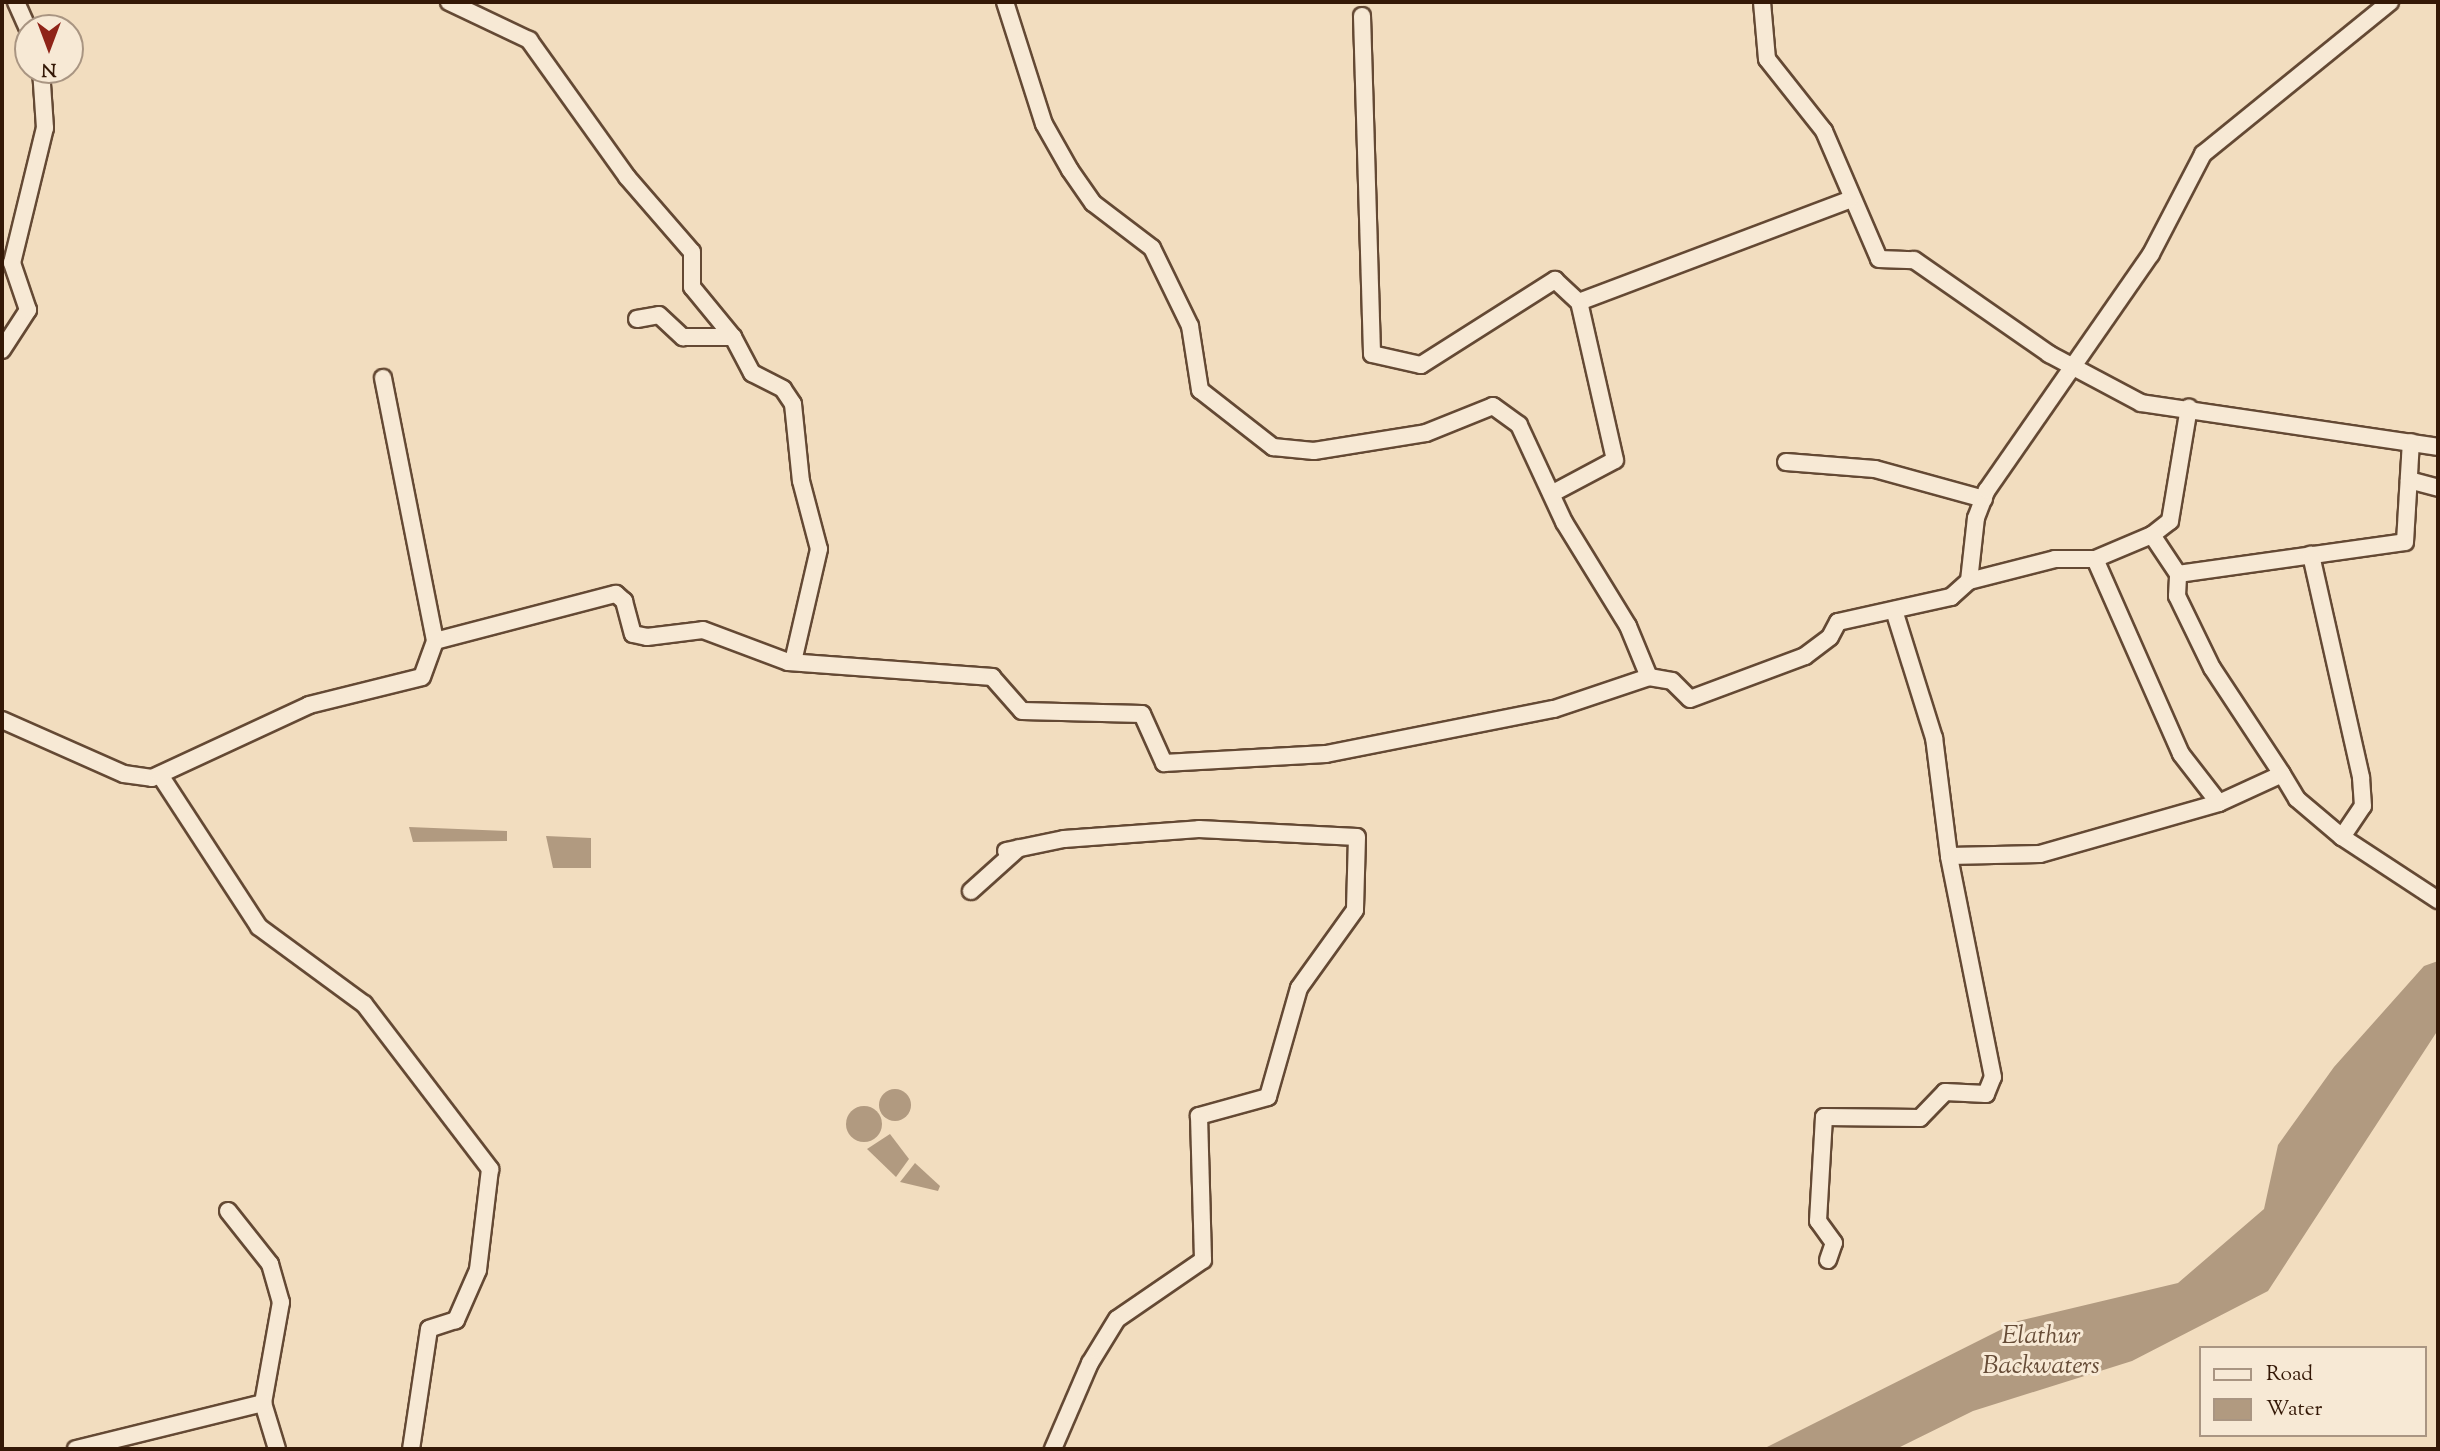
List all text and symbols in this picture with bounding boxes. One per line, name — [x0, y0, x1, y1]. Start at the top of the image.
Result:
north arrow — [14, 14, 84, 84]
text: N — [41, 55, 57, 82]
water label: Elathur Backwaters — [1982, 1321, 2100, 1382]
legend — [2198, 1346, 2426, 1437]
text: Road — [2266, 1360, 2313, 1390]
text: Water — [2266, 1395, 2322, 1425]

